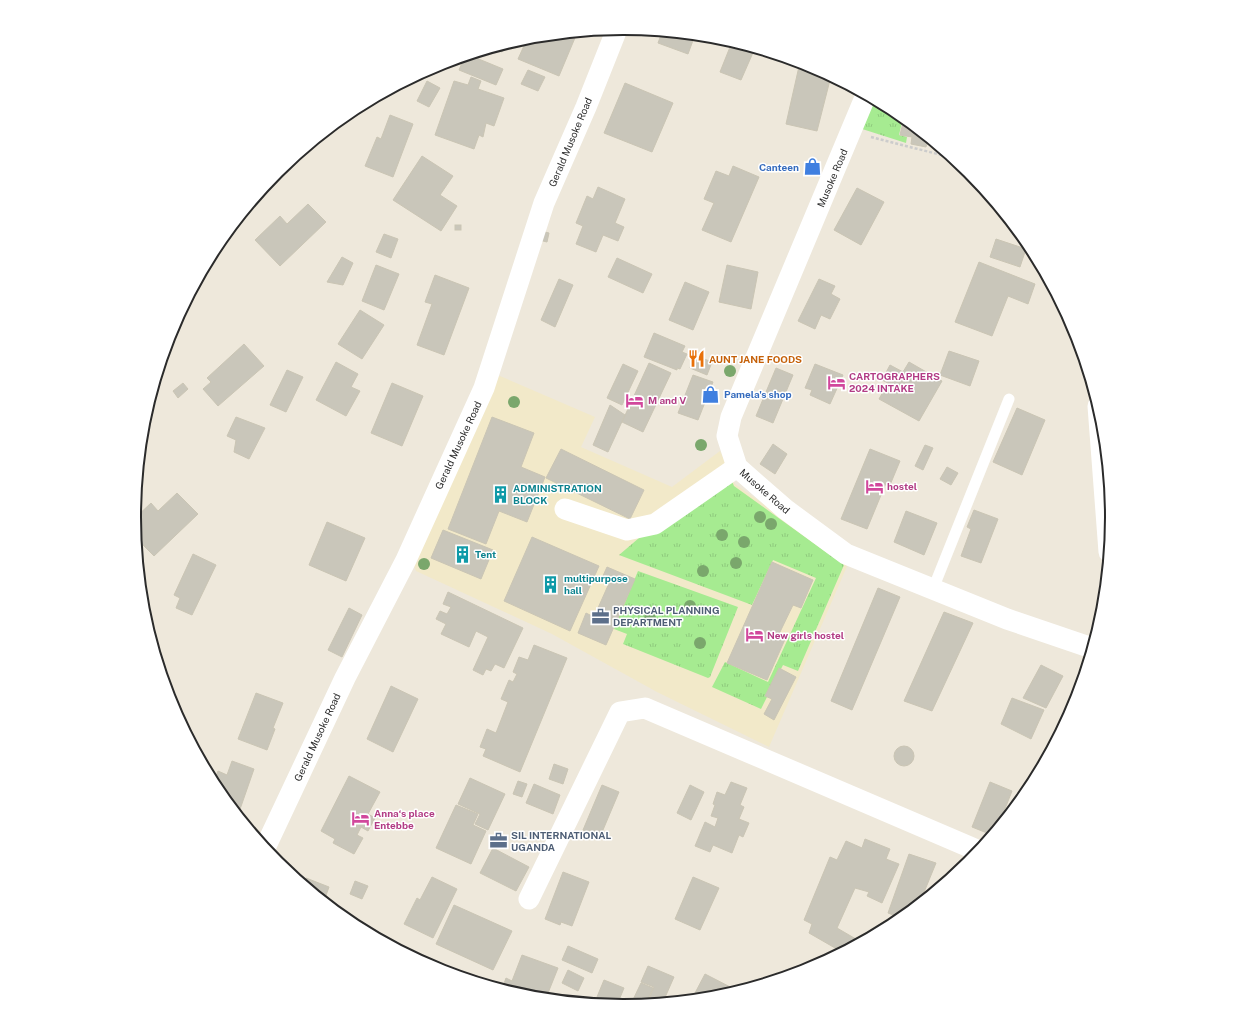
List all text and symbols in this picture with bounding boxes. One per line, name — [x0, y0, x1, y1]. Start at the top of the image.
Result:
street label: Gerald Musoke Road — [546, 95, 594, 188]
street label: Musoke Road — [814, 147, 850, 209]
shop icon: Canteen — [802, 157, 822, 177]
place label: Canteen — [759, 161, 799, 173]
restaurant icon: AUNT JANE FOODS — [686, 349, 706, 369]
place label: AUNT JANE FOODS — [709, 353, 802, 365]
place label: CARTOGRAPHERS 2024 INTAKE — [849, 370, 940, 394]
hotel icon: CARTOGRAPHERS 2024 INTAKE — [826, 372, 846, 392]
shop icon: Pamela's shop — [701, 384, 721, 404]
place label: Pamela's shop — [724, 388, 792, 400]
hotel icon: M and V — [625, 390, 645, 410]
place label: M and V — [648, 394, 686, 406]
street label: Gerald Musoke Road — [432, 399, 484, 491]
street label: Musoke Road — [737, 466, 793, 516]
hotel icon: hostel — [864, 476, 884, 496]
place label: hostel — [887, 480, 917, 492]
place label: ADMINISTRATION BLOCK — [513, 482, 602, 506]
building icon: ADMINISTRATION BLOCK — [490, 484, 510, 504]
building icon: Tent — [452, 544, 472, 564]
place label: Tent — [475, 548, 496, 560]
place label: multipurpose hall — [564, 572, 628, 596]
building icon: multipurpose hall — [541, 574, 561, 594]
place label: PHYSICAL PLANNING DEPARTMENT — [613, 604, 720, 628]
office icon: PHYSICAL PLANNING DEPARTMENT — [590, 606, 610, 626]
hotel icon: New girls hostel — [744, 625, 764, 645]
place label: New girls hostel — [767, 629, 844, 641]
street label: Gerald Musoke Road — [291, 691, 343, 783]
place label: Anna‘s place Entebbe — [374, 807, 435, 831]
hotel icon: Anna‘s place Entebbe — [351, 809, 371, 829]
place label: SIL INTERNATIONAL UGANDA — [511, 829, 612, 853]
office icon: SIL INTERNATIONAL UGANDA — [488, 831, 508, 851]

